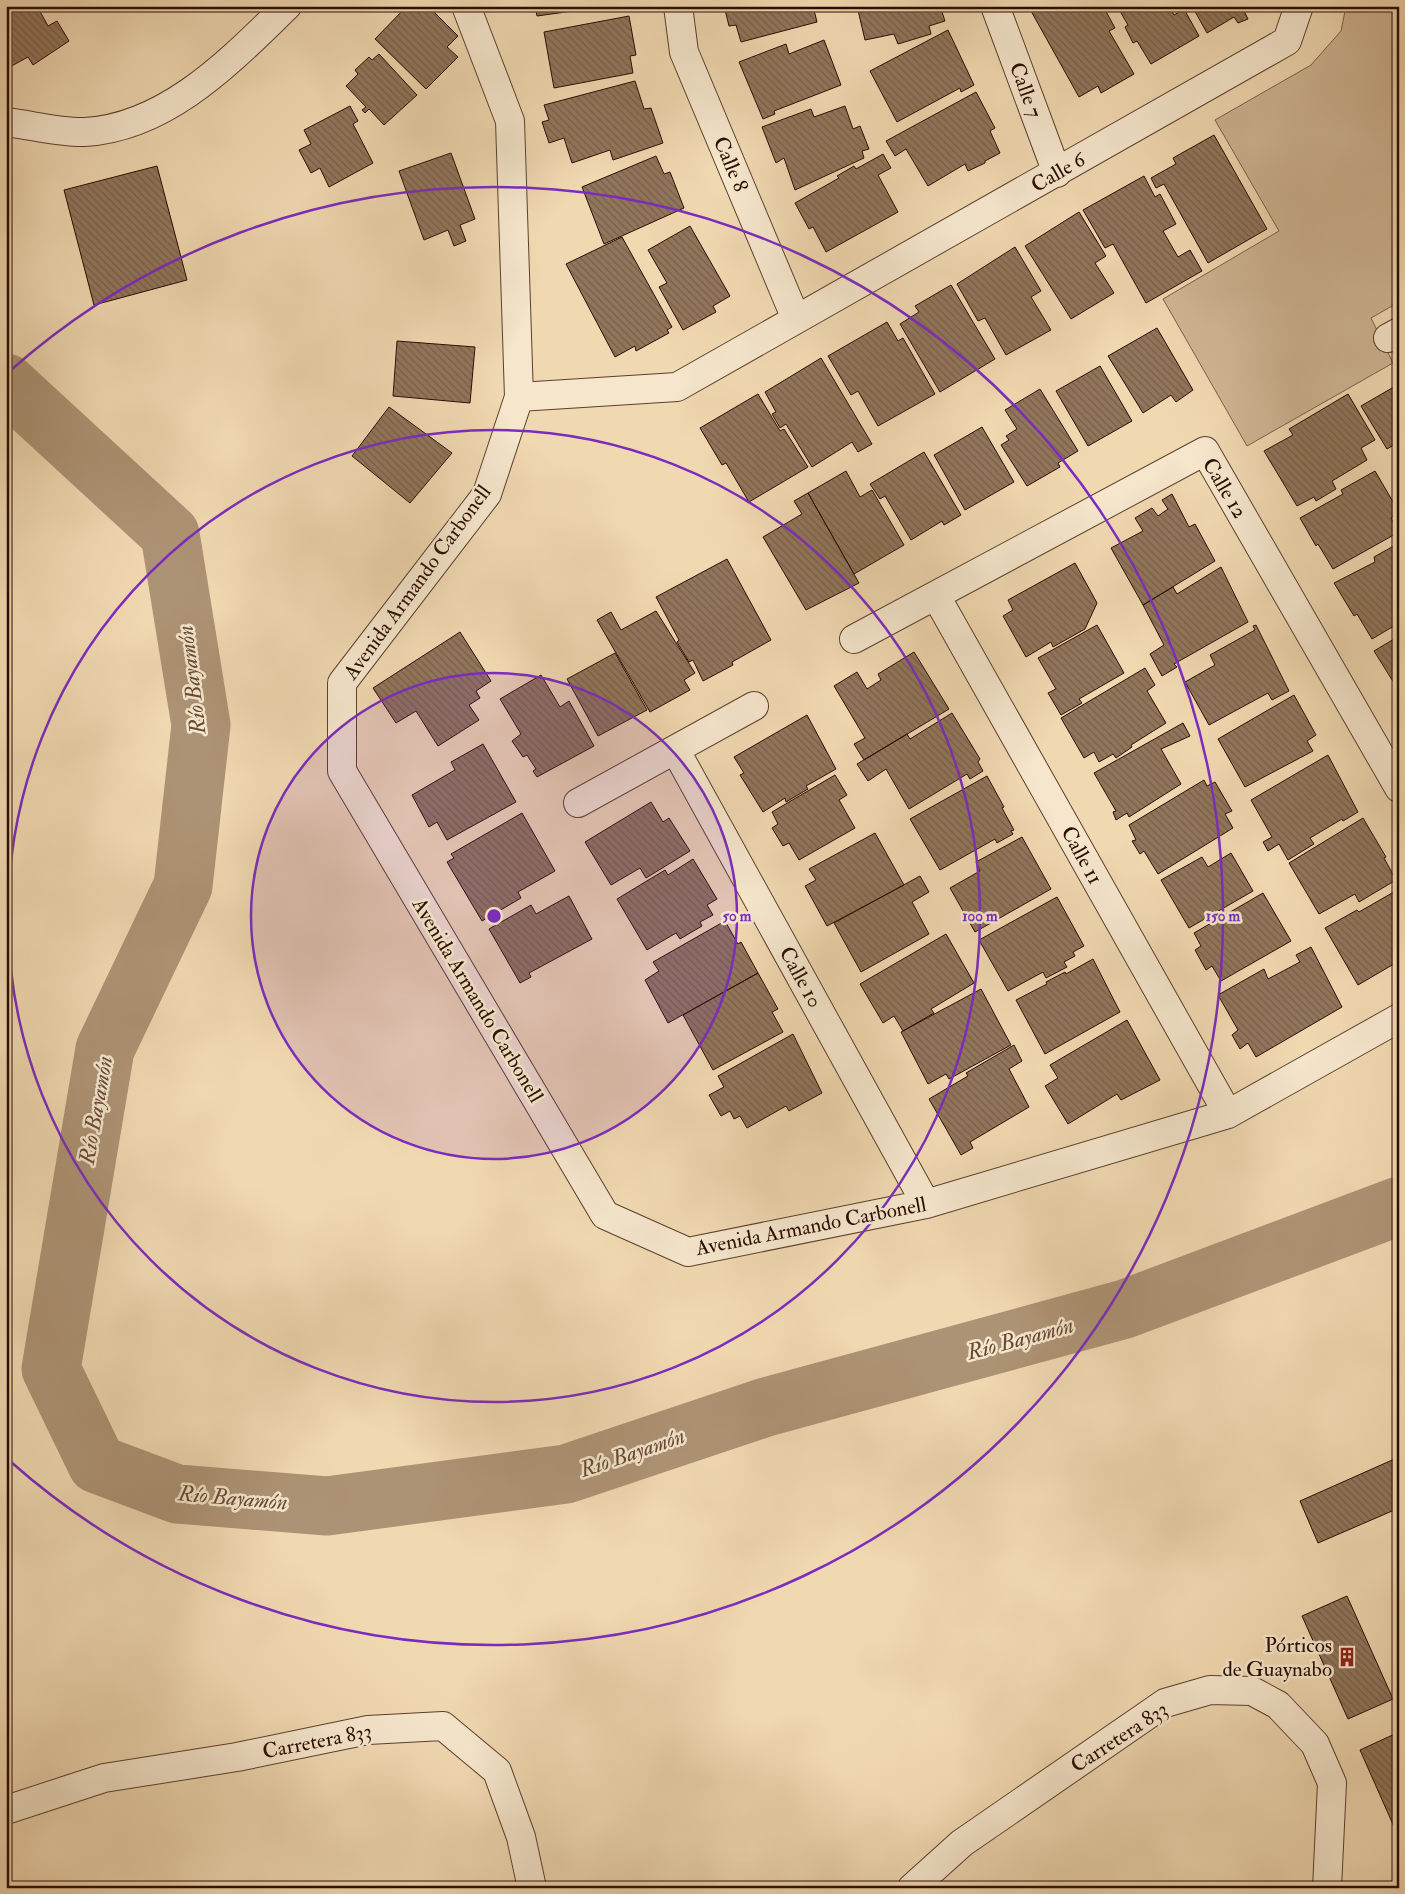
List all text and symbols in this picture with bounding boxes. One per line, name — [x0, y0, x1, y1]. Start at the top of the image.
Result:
street label: Calle 7 — [1003, 59, 1048, 122]
street label: Calle 8 — [707, 132, 754, 196]
street label: Calle 6 — [1026, 145, 1092, 199]
street label: Calle 12 — [1196, 453, 1253, 523]
street label: Avenida Armando Carbonell — [337, 479, 498, 686]
water label: Río Bayamón — [171, 624, 213, 737]
street label: Calle 11 — [1055, 821, 1109, 889]
street label: Avenida Armando Carbonell — [405, 892, 550, 1108]
centre of rings — [485, 907, 503, 925]
text: 50 m — [723, 907, 752, 926]
text: 100 m — [962, 907, 998, 926]
text: 150 m — [1206, 907, 1240, 926]
street label: Calle 10 — [773, 942, 828, 1013]
water label: Río Bayamón — [73, 1054, 119, 1167]
street label: Avenida Armando Carbonell — [692, 1191, 929, 1262]
water label: Río Bayamón — [963, 1311, 1077, 1367]
water label: Río Bayamón — [575, 1422, 689, 1484]
water label: Río Bayamón — [176, 1479, 289, 1517]
place label: Pórticos de Guaynabo — [1222, 1632, 1332, 1683]
building icon: Pórticos de Guaynabo — [1336, 1646, 1358, 1668]
street label: Carretera 833 — [1065, 1696, 1173, 1779]
street label: Carretera 833 — [260, 1718, 374, 1765]

